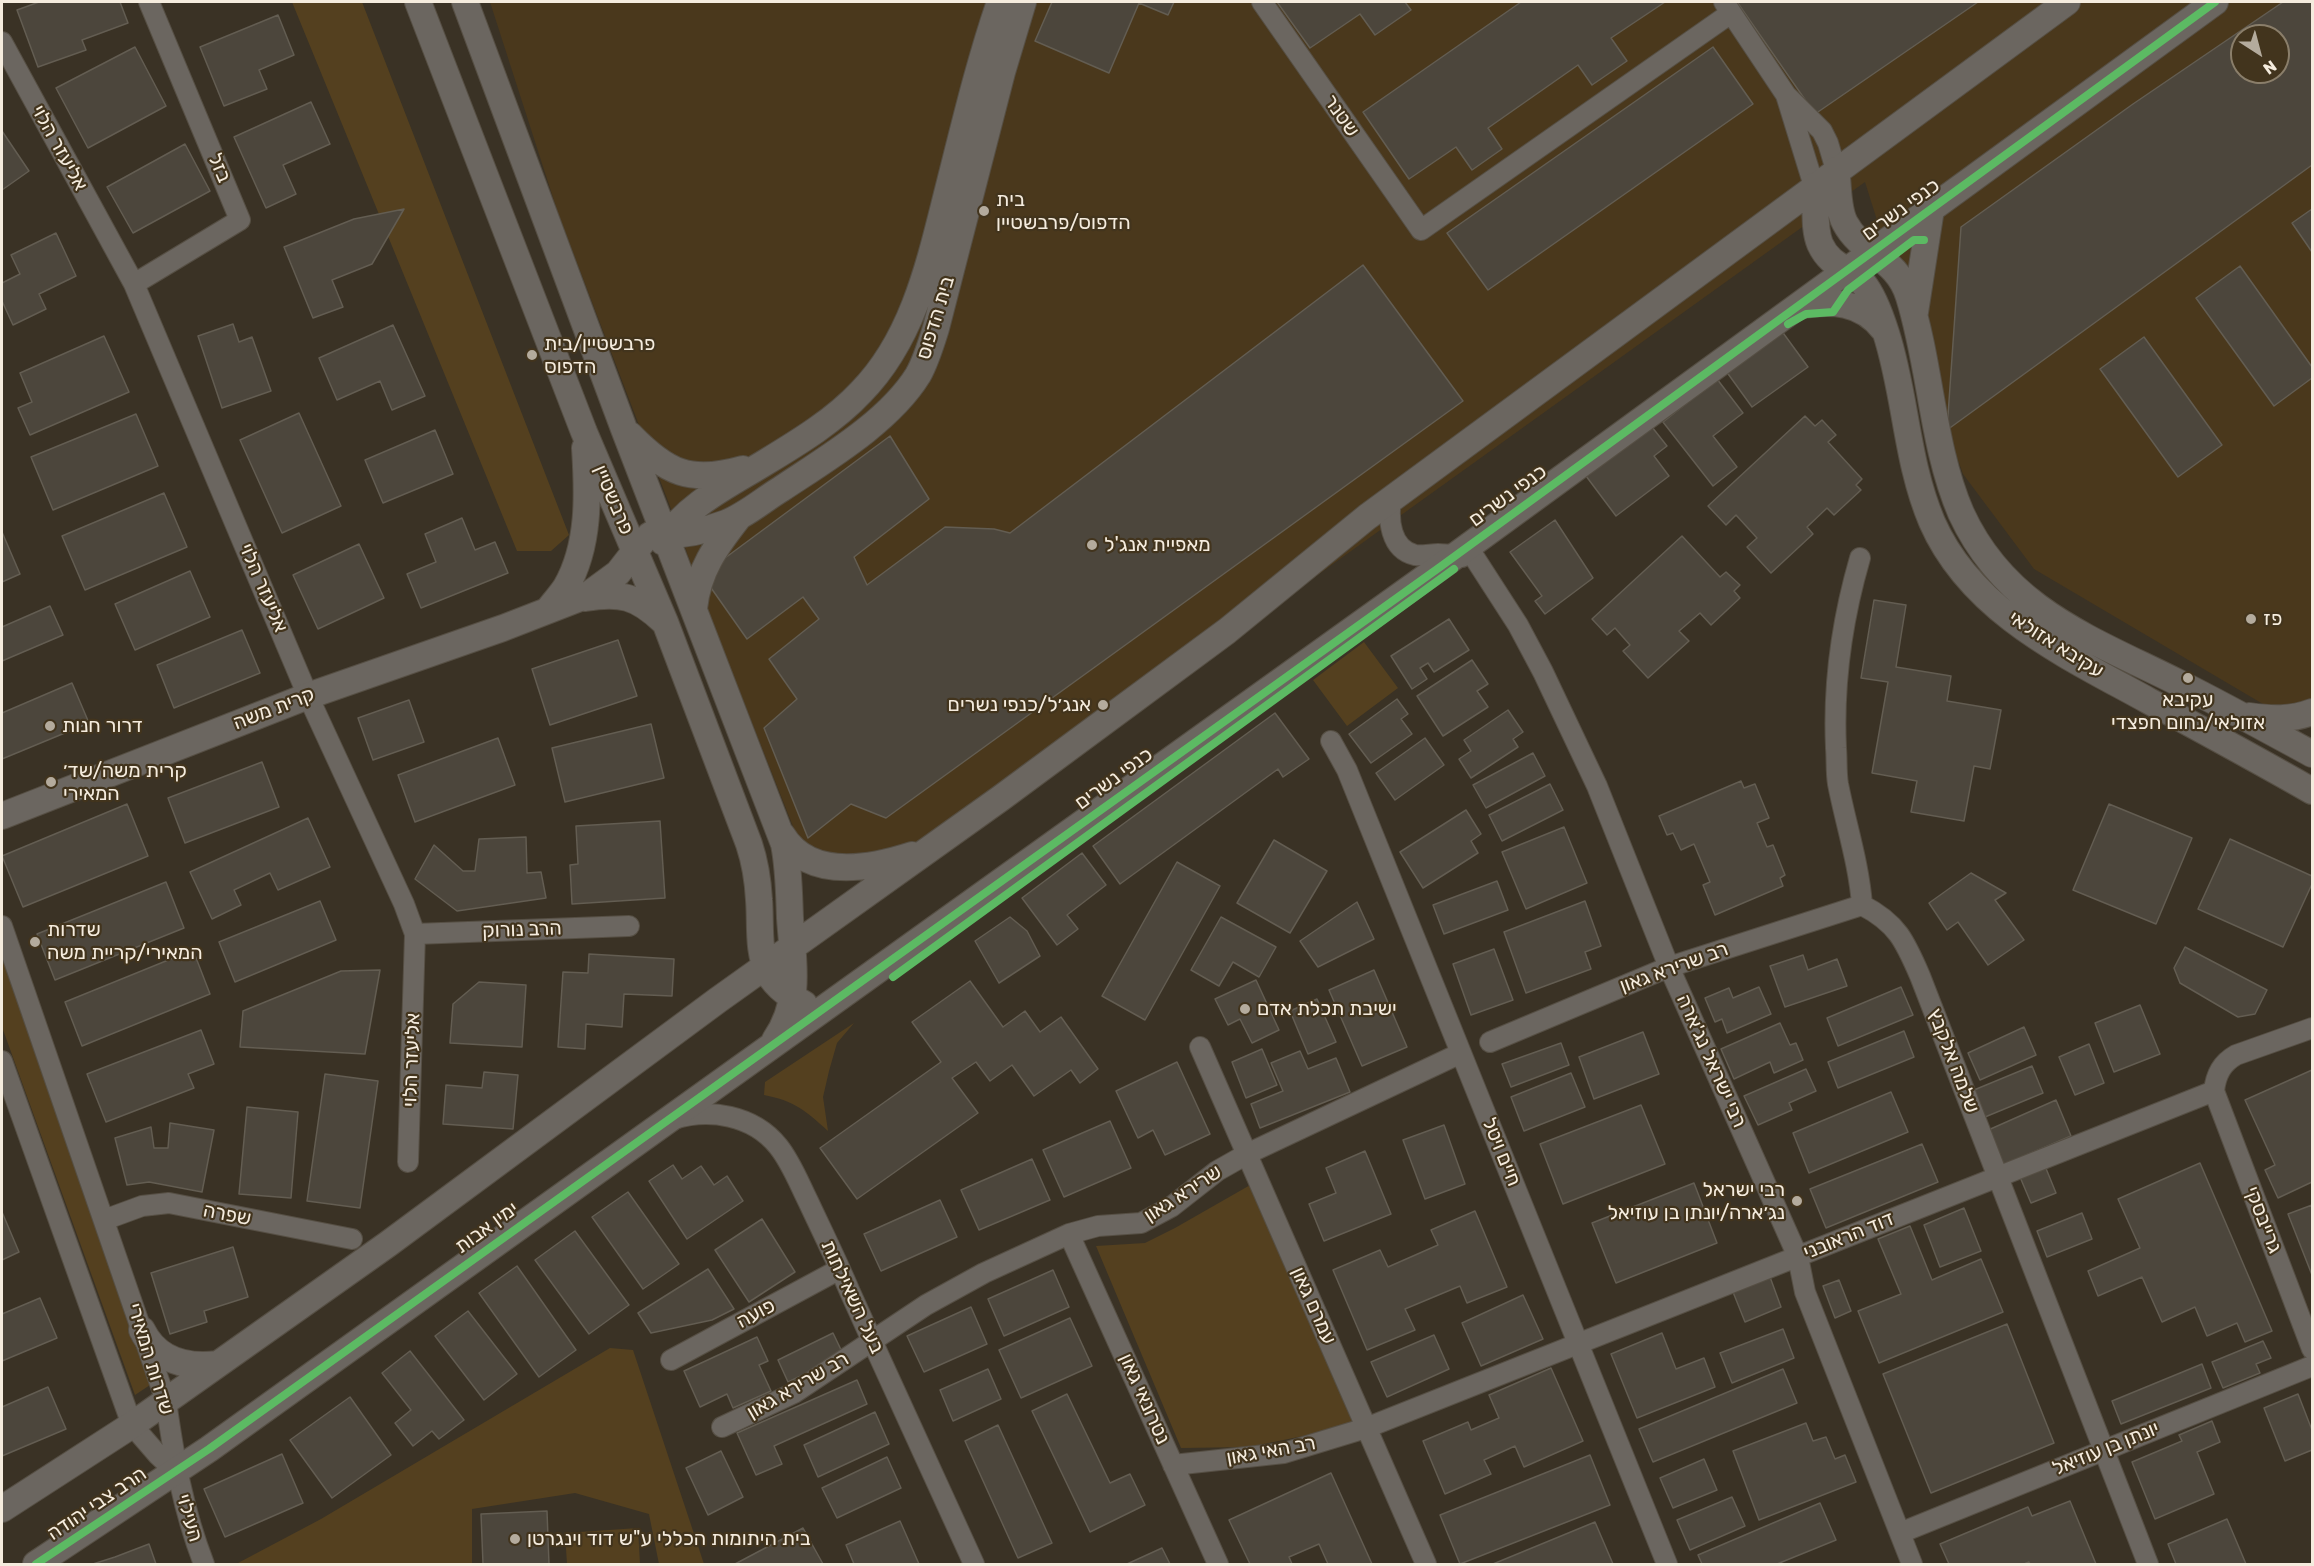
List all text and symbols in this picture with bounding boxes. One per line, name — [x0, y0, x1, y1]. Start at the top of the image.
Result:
north arrow — [2230, 24, 2290, 84]
text: N — [2259, 56, 2280, 78]
street label: שטנר — [1318, 90, 1364, 142]
street label: אליעזר הלוי — [26, 101, 92, 195]
street label: בזל — [202, 150, 236, 186]
street label: כנפי נשרים — [1857, 174, 1945, 246]
place label: בית הדפוס/פרבשטיין — [996, 188, 1131, 235]
marker: בית הדפוס/פרבשטיין — [977, 204, 991, 218]
street label: בית הדפוס — [912, 273, 960, 363]
place label: פרבשטיין/בית הדפוס — [544, 332, 655, 379]
marker: פרבשטיין/בית הדפוס — [525, 348, 539, 362]
street label: כנפי נשרים — [1464, 460, 1552, 532]
street label: פרבשטיין — [588, 462, 638, 538]
place label: מאפיית אנג'ל — [1104, 533, 1211, 557]
marker: מאפיית אנג'ל — [1085, 538, 1099, 552]
street label: אליעזר הלוי — [234, 540, 292, 636]
street label: עקיבא אזולאי — [2004, 606, 2108, 684]
place label: פז — [2263, 607, 2282, 631]
marker: פז — [2244, 612, 2258, 626]
marker: עקיבא אזולאי/נחום חפצדי — [2181, 671, 2195, 685]
street label: קרית משה — [230, 683, 318, 735]
place label: עקיבא אזולאי/נחום חפצדי — [2111, 688, 2265, 735]
place label: אנג׳ל/כנפי נשרים — [948, 693, 1091, 717]
marker: אנג׳ל/כנפי נשרים — [1096, 698, 1110, 712]
place label: דרור חנות — [62, 714, 143, 738]
marker: דרור חנות — [43, 719, 57, 733]
street label: כנפי נשרים — [1070, 743, 1158, 815]
place label: קרית משה/שד׳ המאירי — [63, 759, 187, 806]
marker: קרית משה/שד׳ המאירי — [44, 775, 58, 789]
street label: הרב נורוק — [482, 917, 562, 943]
place label: שדרות המאירי/קריית משה — [47, 918, 203, 965]
marker: שדרות המאירי/קריית משה — [28, 935, 42, 949]
street label: רב שרירא גאון — [1617, 937, 1731, 999]
street label: רבי ישראל נג'ארה — [1671, 991, 1751, 1131]
place label: ישיבת תכלת אדם — [1257, 997, 1397, 1021]
marker: ישיבת תכלת אדם — [1238, 1002, 1252, 1016]
street label: שלמה אלקבץ — [1922, 1005, 1984, 1117]
street label: אליעזר הלוי — [398, 1013, 426, 1107]
street label: חיים ויטל — [1476, 1114, 1526, 1190]
street label: שרירא גאון — [1140, 1160, 1226, 1228]
place label: רבי ישראל נג׳ארה/יונתן בן עוזיאל — [1608, 1178, 1785, 1225]
street label: גרייבסקי — [2239, 1183, 2287, 1257]
marker: רבי ישראל נג׳ארה/יונתן בן עוזיאל — [1790, 1194, 1804, 1208]
street label: ימין אבות — [451, 1197, 523, 1259]
street label: שפרה — [201, 1199, 253, 1231]
street label: דוד הראובני — [1800, 1207, 1898, 1265]
street label: בעל השאילתות — [815, 1236, 889, 1358]
street label: עמרם גאון — [1285, 1264, 1341, 1348]
street label: פועה — [733, 1294, 779, 1334]
street label: שדרות המאירי — [122, 1300, 178, 1418]
street label: רב שרירא גאון — [743, 1347, 853, 1425]
street label: נטרונאי גאון — [1113, 1350, 1175, 1448]
street label: יונתן בן עוזיאל — [2049, 1417, 2163, 1481]
street label: רב האי גאון — [1225, 1431, 1317, 1471]
street label: הרב צבי יהודה — [43, 1462, 151, 1546]
street label: העילוי — [171, 1491, 207, 1545]
place label: בית היתומות הכללי ע"ש דוד וינגרטן — [527, 1527, 811, 1551]
marker: בית היתומות הכללי ע"ש דוד וינגרטן — [508, 1532, 522, 1546]

